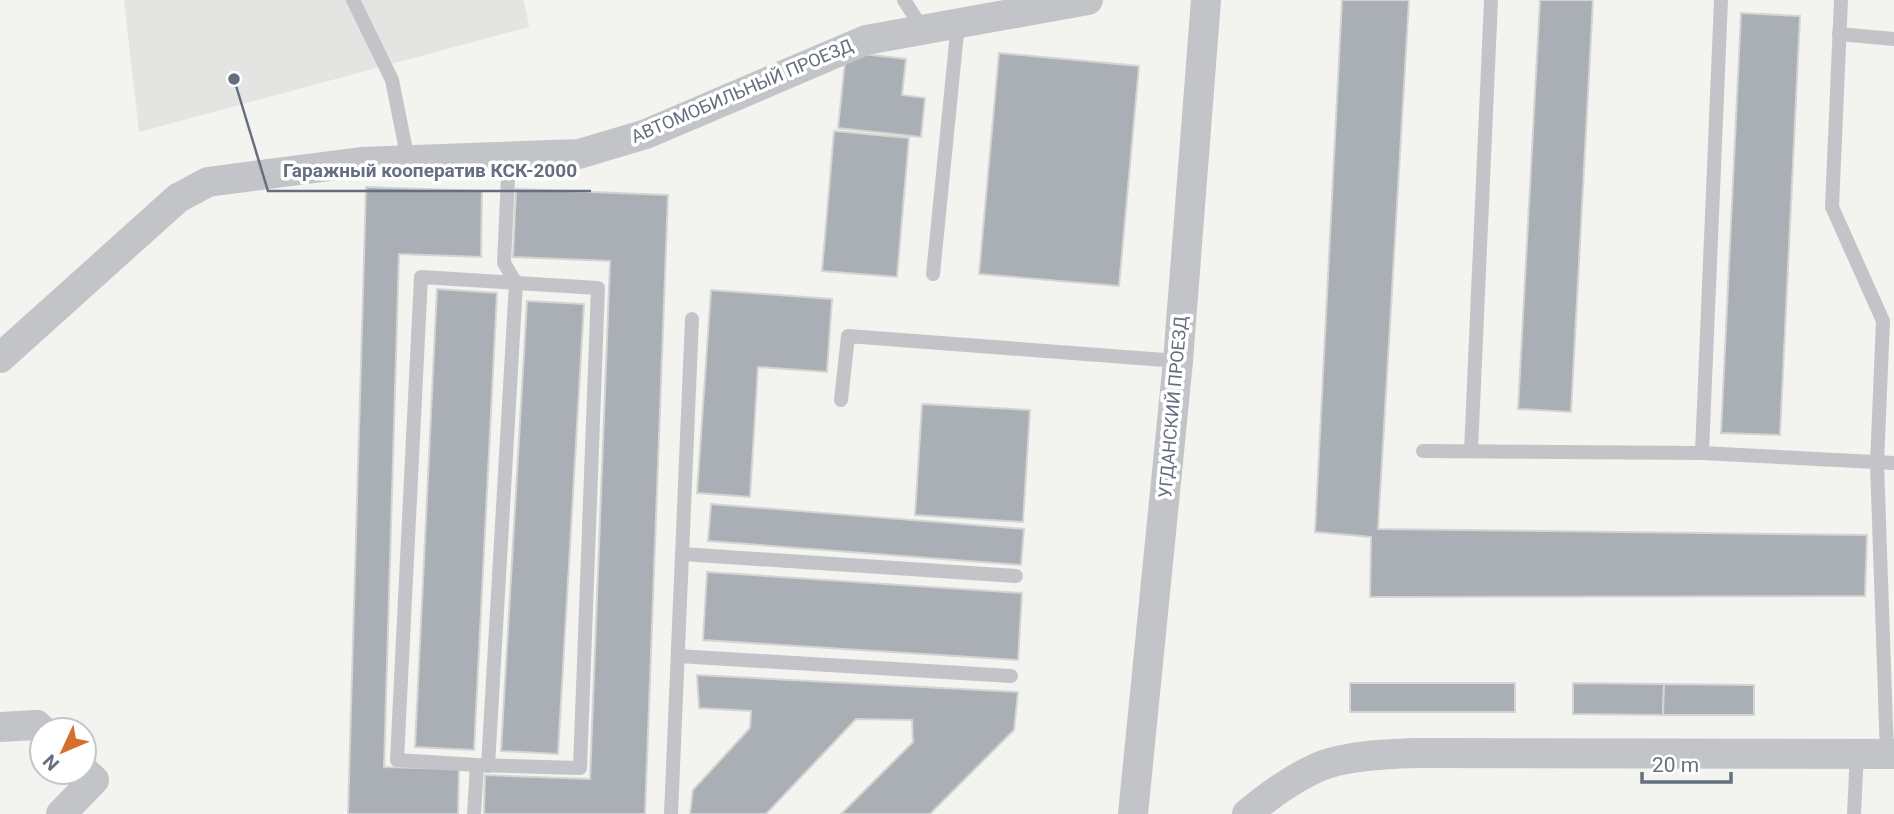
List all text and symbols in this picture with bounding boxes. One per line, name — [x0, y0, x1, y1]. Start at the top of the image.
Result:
street label: АВТОМОБИЛЬНЫЙ ПРОЕЗД — [628, 34, 856, 147]
callout: Гаражный кооператив КСК-2000 — [268, 151, 591, 191]
text: Гаражный кооператив КСК-2000 — [283, 159, 577, 182]
street label: УГДАНСКИЙ ПРОЕЗД — [1154, 315, 1191, 499]
north arrow — [28, 716, 98, 786]
scale bar — [1642, 740, 1731, 784]
text: N — [38, 750, 64, 775]
text: 20 m — [1652, 753, 1699, 777]

